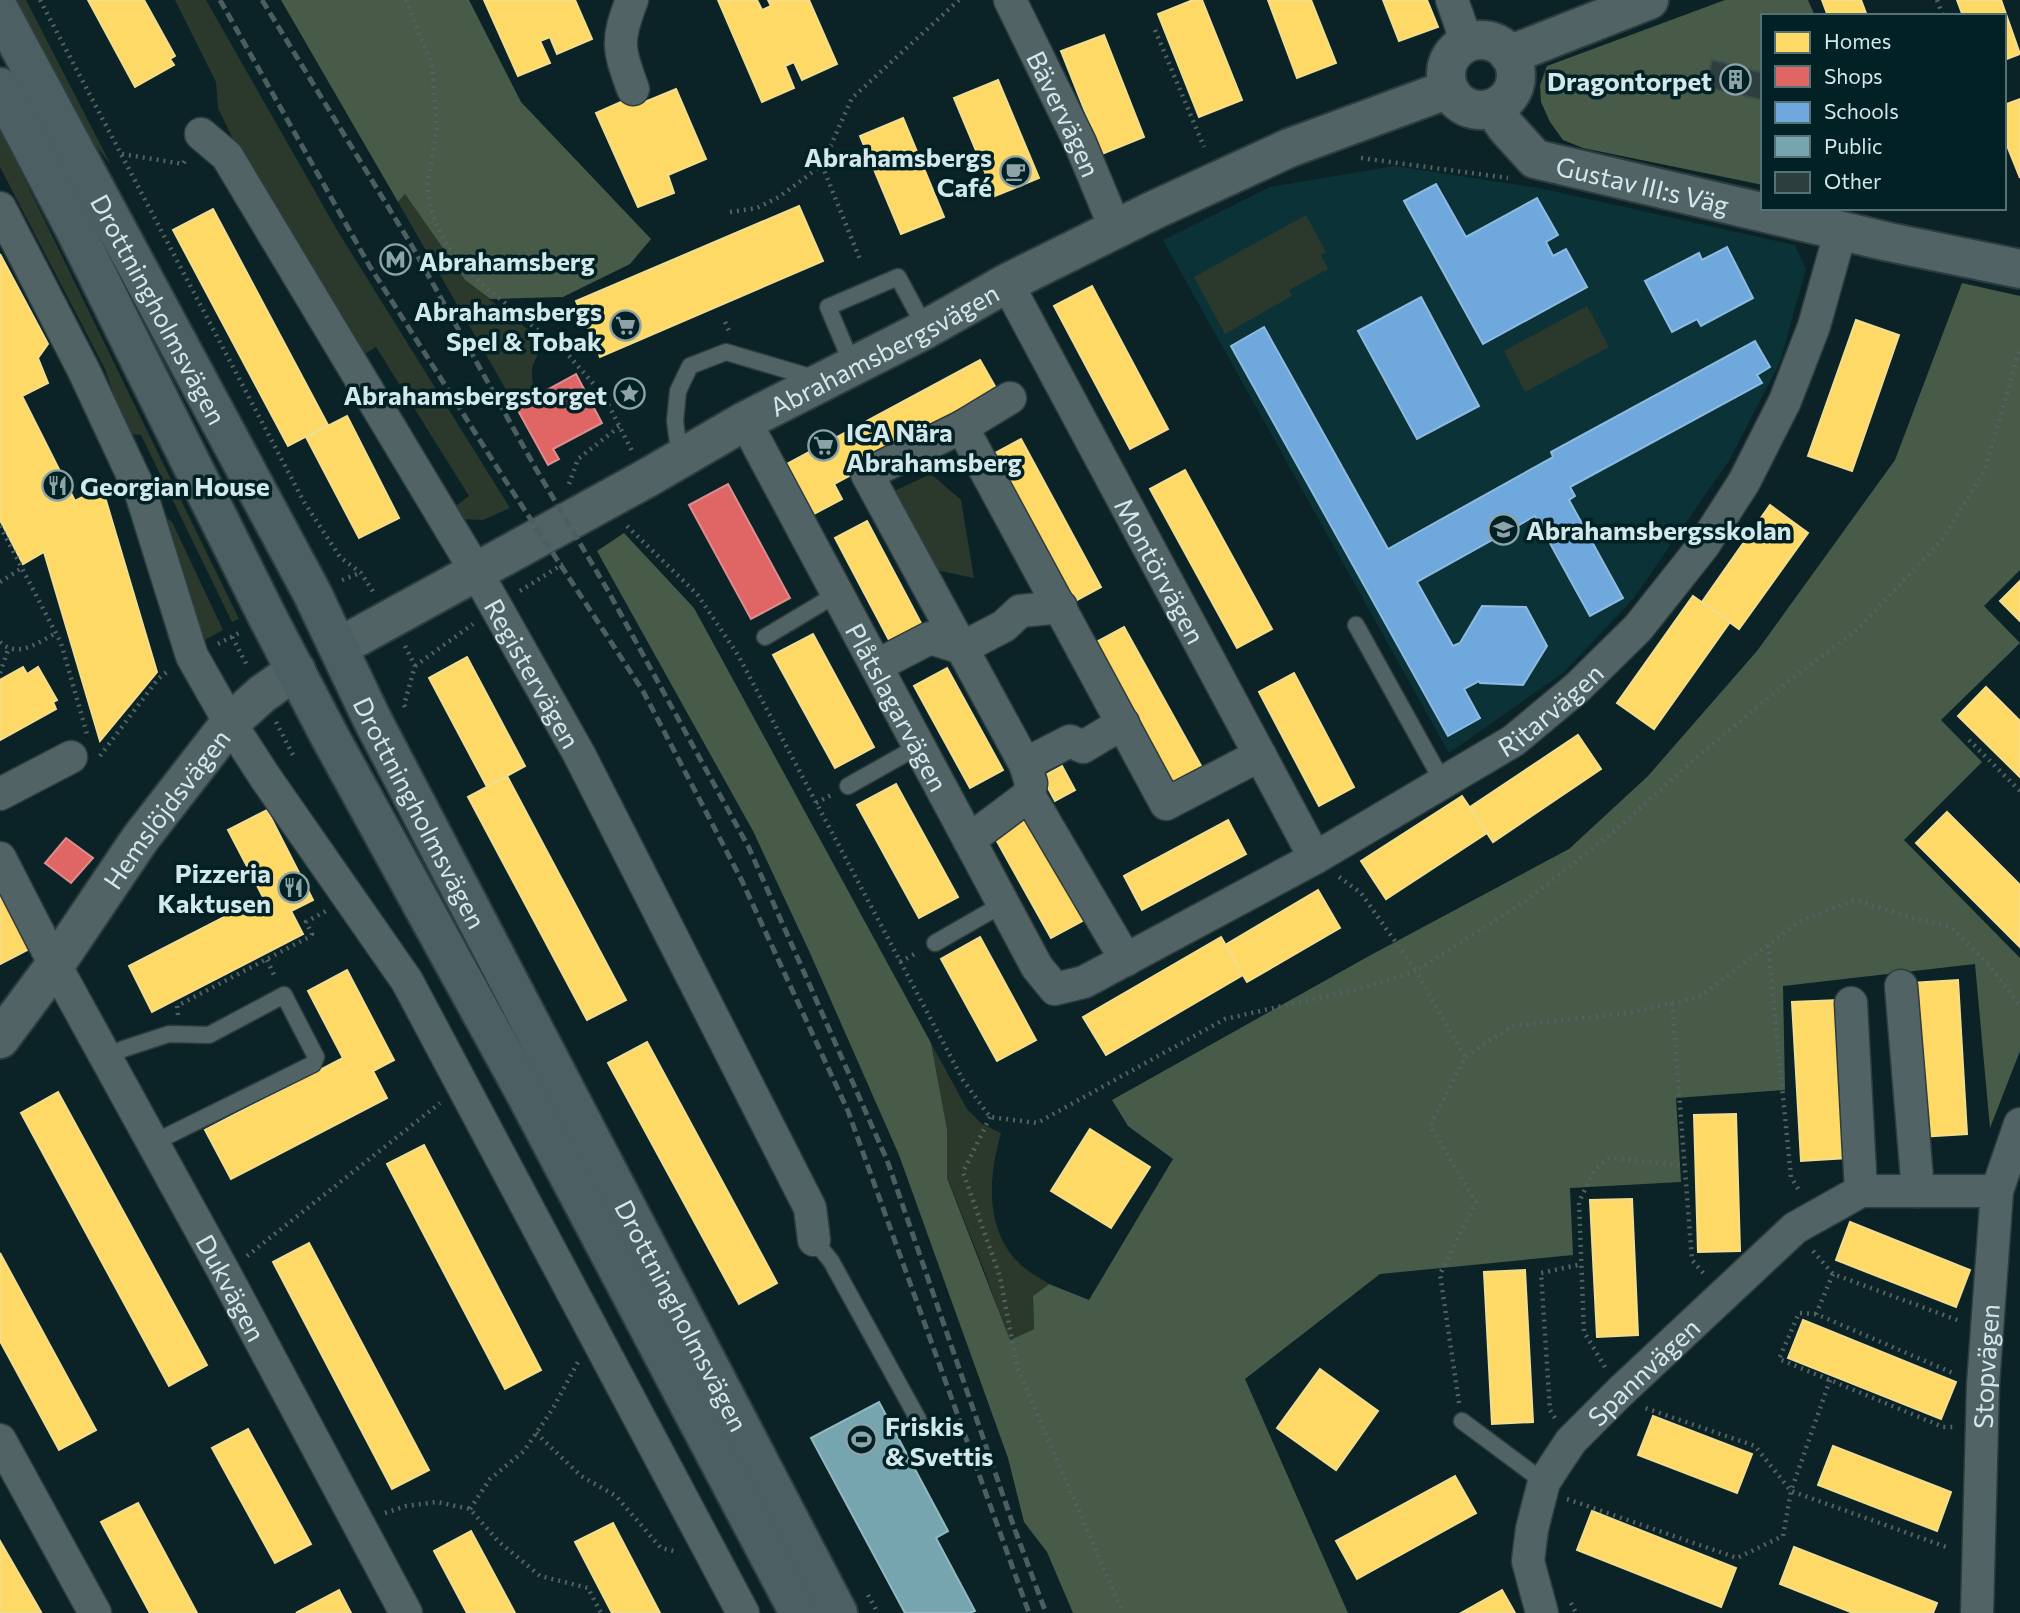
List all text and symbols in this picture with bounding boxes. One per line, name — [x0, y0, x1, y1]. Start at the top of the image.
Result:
legend — [1761, 14, 2006, 210]
text: Homes — [1824, 28, 1891, 53]
street label: Bävervägen — [1022, 45, 1108, 181]
building icon: Dragontorpet — [1718, 63, 1752, 97]
text: Shops — [1824, 63, 1883, 88]
place label: Dragontorpet — [1547, 65, 1712, 96]
text: Schools — [1824, 98, 1899, 123]
text: Public — [1824, 133, 1882, 158]
place label: Abrahamsbergs Café — [804, 141, 992, 202]
street label: Gustav III:s Väg — [1553, 149, 1732, 220]
cafe icon: Abrahamsbergs Café — [998, 154, 1032, 188]
text: Other — [1824, 168, 1881, 193]
street label: Drottningholmsvägen — [85, 188, 234, 429]
metro station icon: Abrahamsberg — [379, 243, 413, 277]
place label: Abrahamsberg — [419, 245, 595, 276]
street label: Abrahamsbergsvägen — [764, 276, 1004, 422]
place label: Abrahamsbergs Spel & Tobak — [414, 295, 602, 356]
supermarket icon: Abrahamsbergs Spel & Tobak — [608, 308, 642, 342]
place icon: Abrahamsbergstorget — [613, 377, 647, 411]
place label: Abrahamsbergstorget — [343, 379, 607, 410]
place label: ICA Nära Abrahamsberg — [846, 416, 1022, 477]
supermarket icon: ICA Nära Abrahamsberg — [806, 429, 840, 463]
restaurant icon: Georgian House — [40, 468, 74, 502]
place label: Georgian House — [80, 470, 270, 501]
street label: Montörvägen — [1109, 492, 1213, 649]
school or university icon: Abrahamsbergsskolan — [1486, 512, 1520, 546]
place label: Abrahamsbergsskolan — [1526, 514, 1792, 545]
street label: Registervägen — [479, 593, 588, 753]
street label: Plåtslagarvägen — [840, 617, 955, 796]
street label: Ritarvägen — [1492, 656, 1609, 762]
street label: Drottningholmsvägen — [348, 691, 494, 933]
street label: Hemslöjdsvägen — [96, 722, 236, 894]
place label: Pizzeria Kaktusen — [158, 857, 271, 918]
restaurant icon: Pizzeria Kaktusen — [277, 870, 311, 904]
street label: Drottningholmsvägen — [610, 1194, 756, 1436]
street label: Dukvägen — [191, 1229, 273, 1346]
street label: Stopvägen — [1966, 1303, 2004, 1429]
street label: Spannvägen — [1580, 1311, 1705, 1432]
place label: Friskis & Svettis — [885, 1410, 993, 1471]
sports icon: Friskis & Svettis — [845, 1423, 879, 1457]

